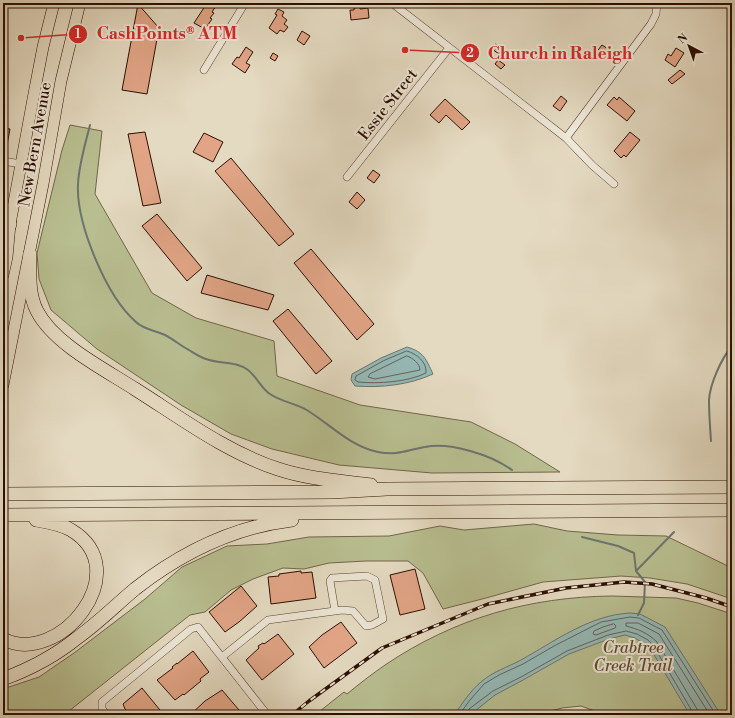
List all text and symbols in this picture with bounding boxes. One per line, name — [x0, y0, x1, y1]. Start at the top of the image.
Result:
callout: CashPoints® ATM — [68, 19, 245, 48]
text: CashPoints® ATM — [97, 23, 238, 45]
north arrow — [669, 26, 709, 66]
text: 1 — [75, 27, 81, 42]
text: N — [675, 31, 691, 47]
callout: Church in Raleigh — [460, 38, 640, 67]
text: Church in Raleigh — [488, 43, 633, 65]
text: 2 — [466, 46, 474, 61]
street label: Essie Street — [354, 65, 422, 144]
street label: New Bern Avenue — [14, 80, 56, 208]
park label: Crabtree Creek Trail — [594, 638, 673, 676]

